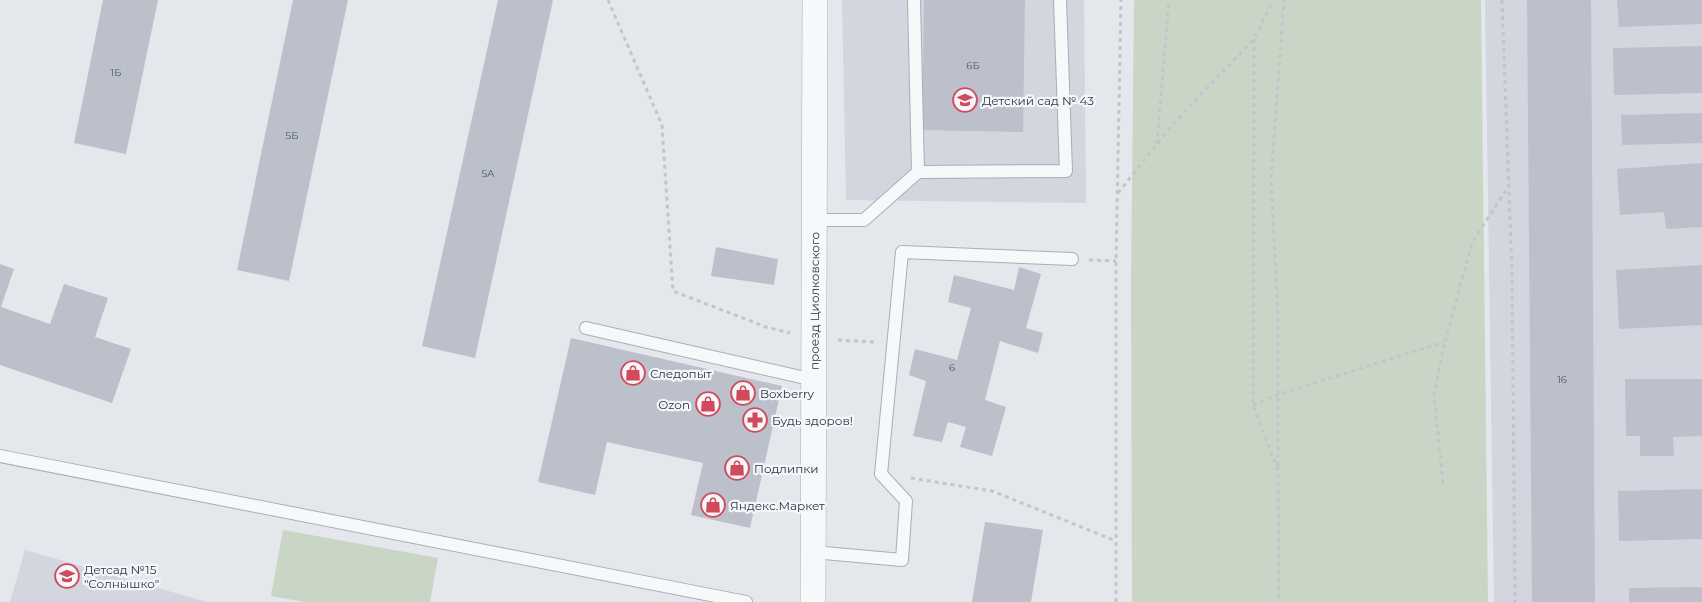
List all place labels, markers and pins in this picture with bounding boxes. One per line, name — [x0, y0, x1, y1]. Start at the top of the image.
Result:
school or university icon: Детский сад № 43 — [952, 87, 978, 113]
place label: Детский сад № 43 — [982, 93, 1094, 108]
shop icon: Следопыт — [620, 360, 646, 386]
place label: Следопыт — [650, 366, 712, 381]
shop icon: Boxberry — [730, 380, 756, 406]
place label: Boxberry — [760, 386, 815, 401]
shop icon: Ozon — [695, 391, 721, 417]
place label: Ozon — [658, 397, 690, 412]
pharmacy icon: Будь здоров! — [742, 407, 768, 433]
place label: Будь здоров! — [772, 413, 853, 428]
shop icon: Подлипки — [724, 455, 750, 481]
place label: Подлипки — [754, 461, 818, 476]
shop icon: Яндекс.Маркет — [700, 492, 726, 518]
place label: Яндекс.Маркет — [730, 498, 825, 513]
place label: Детсад №15 "Солнышко" — [84, 562, 159, 591]
school or university icon: Детсад №15 "Солнышко" — [54, 563, 80, 589]

